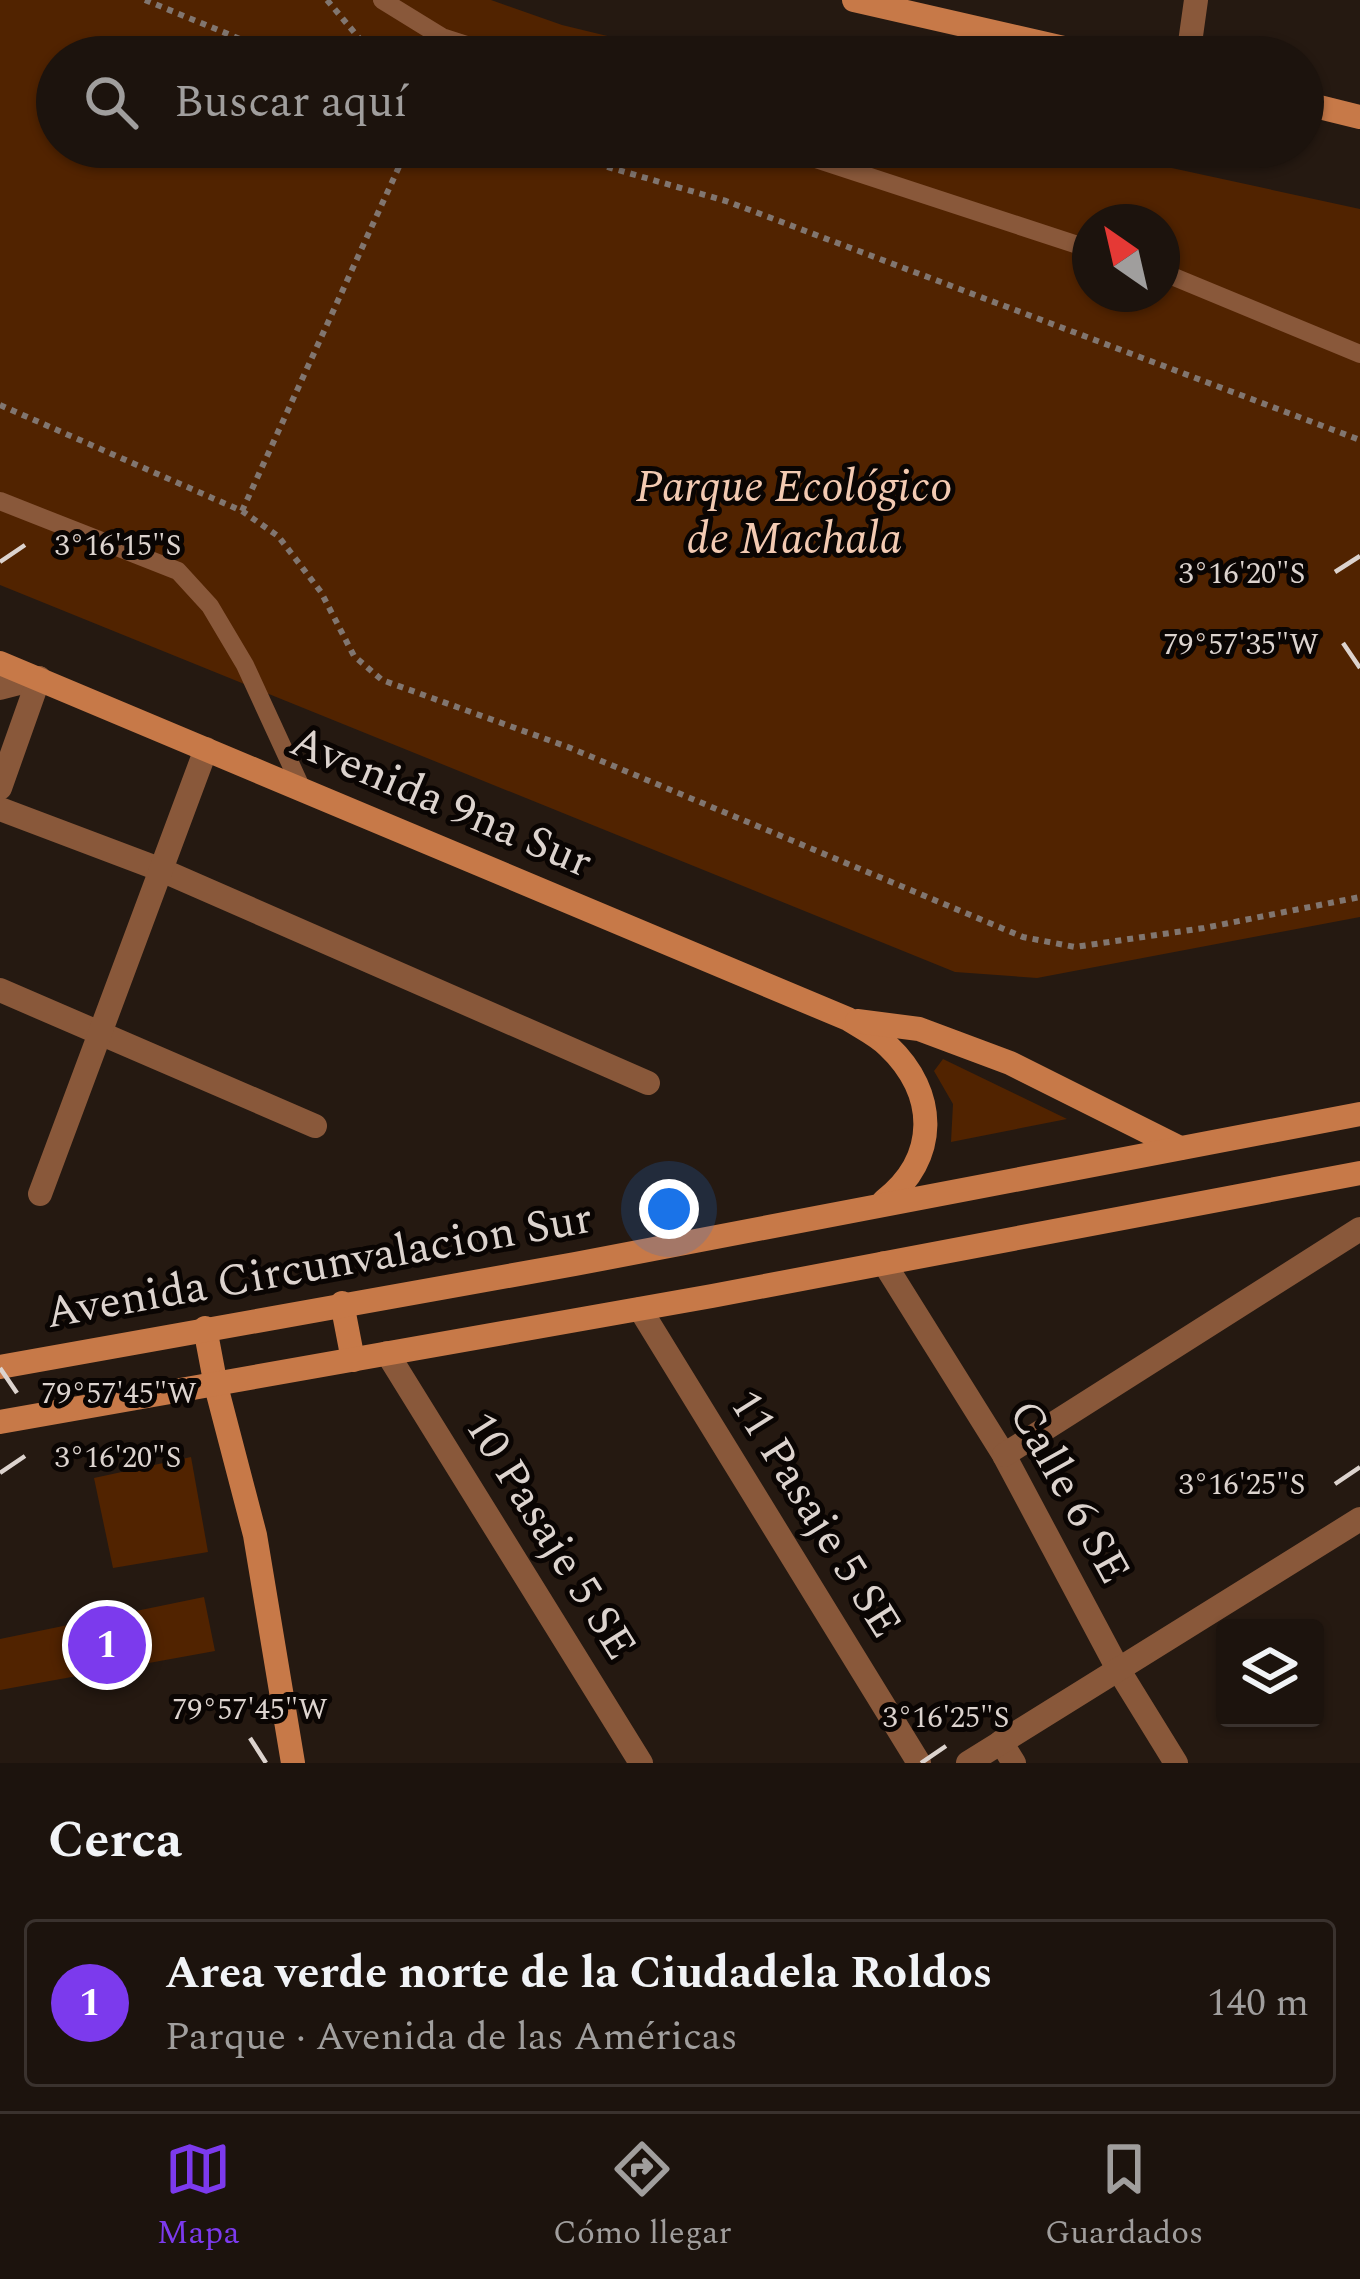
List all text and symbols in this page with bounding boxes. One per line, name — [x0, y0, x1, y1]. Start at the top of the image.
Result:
search box — [36, 36, 1324, 168]
text: Buscar aquí — [174, 68, 407, 137]
icon: search — [78, 69, 144, 135]
north arrow — [1072, 204, 1180, 312]
park label: Parque Ecológico de Machala — [635, 453, 953, 574]
text: 3°16'15"S — [55, 523, 181, 569]
text: 3°16'20"S — [1179, 551, 1305, 597]
text: 79°57'35"W — [1163, 622, 1319, 668]
street label: Avenida 9na Sur — [279, 707, 603, 897]
your location — [639, 1179, 699, 1239]
street label: Avenida Circunvalacion Sur — [40, 1184, 598, 1348]
text: 79°57'45"W — [41, 1371, 197, 1417]
street label: 11 Pasaje 5 SE — [711, 1376, 919, 1652]
street label: Calle 6 SE — [990, 1387, 1148, 1597]
street label: 10 Pasaje 5 SE — [446, 1398, 654, 1674]
text: 3°16'20"S — [55, 1435, 181, 1481]
text: 3°16'25"S — [1179, 1462, 1305, 1508]
pin: 1 — [68, 1600, 146, 1690]
map controls — [1216, 1619, 1324, 1727]
button: layers — [1216, 1619, 1324, 1727]
text: 79°57'45"W — [172, 1687, 328, 1733]
text: 3°16'25"S — [883, 1695, 1009, 1741]
text: Cerca — [48, 1802, 182, 1880]
text: Area verde norte de la Ciudadela Roldos — [165, 1939, 992, 2008]
text: 1 — [79, 1974, 101, 2033]
text: 140 m — [1207, 1974, 1309, 2033]
text: Parque · Avenida de las Américas — [165, 2008, 738, 2067]
tab: Mapa — [157, 2136, 240, 2258]
tab: Cómo llegar — [553, 2136, 732, 2258]
tab: Guardados — [1045, 2136, 1203, 2258]

